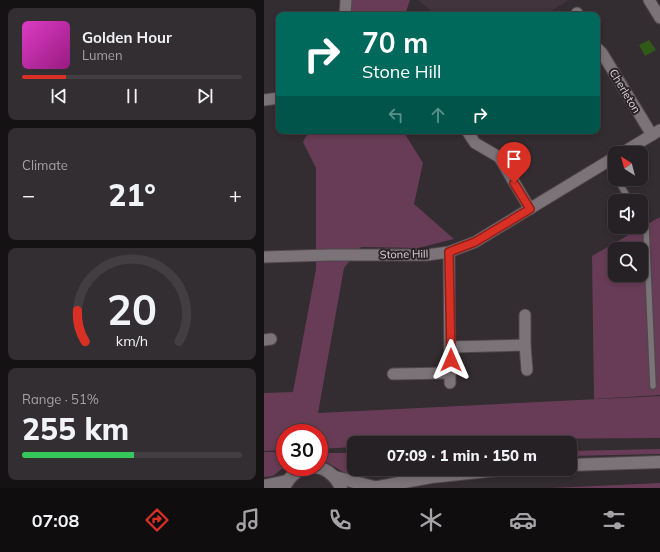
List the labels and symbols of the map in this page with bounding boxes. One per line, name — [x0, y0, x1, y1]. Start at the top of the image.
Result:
street label: Cherleton — [606, 66, 644, 116]
pin — [497, 142, 531, 183]
north arrow — [608, 146, 648, 186]
street label: Stone Hill — [380, 247, 428, 261]
position arrow — [430, 339, 472, 381]
speed limit sign: 30 — [276, 424, 328, 476]

